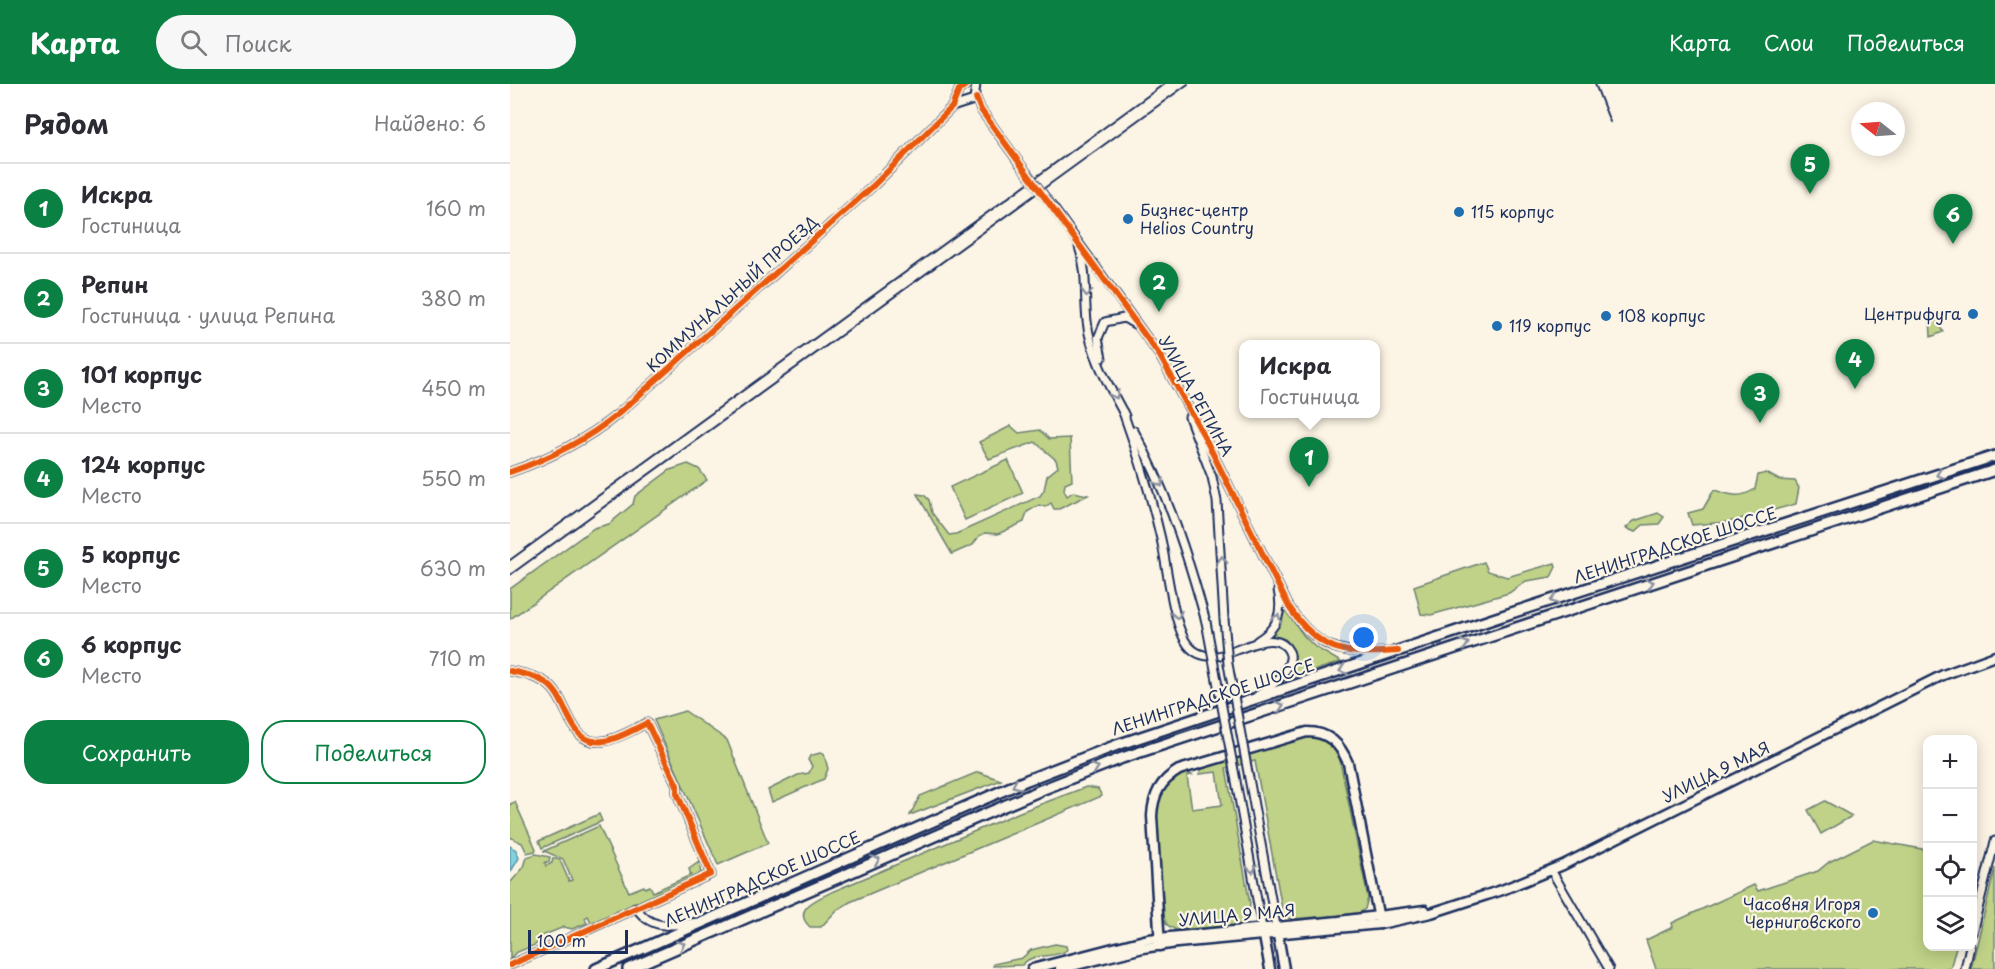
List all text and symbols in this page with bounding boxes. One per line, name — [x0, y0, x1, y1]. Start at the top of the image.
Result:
search box — [156, 15, 576, 69]
text: Карта — [30, 21, 120, 64]
icon: search — [177, 26, 210, 59]
text: Поиск — [225, 26, 292, 59]
text: Карта — [1669, 26, 1731, 58]
text: Слои — [1764, 26, 1814, 58]
text: Поделиться — [1847, 26, 1965, 58]
north arrow — [1851, 102, 1905, 156]
text: Рядом — [24, 104, 109, 143]
text: Найдено: 6 — [374, 108, 486, 138]
pin: 5 — [1790, 144, 1830, 194]
text: Искра — [81, 177, 153, 210]
text: 1 — [39, 193, 48, 223]
text: 160 m — [426, 193, 486, 223]
pin: 6 — [1934, 194, 1972, 244]
place label: Бизнес-центр Helios Country — [1140, 197, 1254, 239]
place label: 115 корпус — [1471, 199, 1554, 223]
marker: 115 корпус — [1452, 205, 1466, 219]
street label: КОММУНАЛЬНЫЙ ПРОЕЗД — [640, 209, 823, 377]
text: Гостиница — [81, 210, 181, 240]
marker: Бизнес-центр Helios Country — [1121, 212, 1135, 226]
pin: 2 — [1140, 262, 1178, 312]
text: Репин — [81, 267, 149, 300]
text: 2 — [36, 283, 51, 313]
text: 380 m — [420, 283, 486, 313]
one-way arrow — [1080, 289, 1093, 298]
text: Гостиница · улица Репина — [81, 300, 335, 330]
place label: Центрифуга — [1864, 301, 1961, 325]
place label: 108 корпус — [1618, 303, 1705, 327]
marker: Центрифуга — [1966, 307, 1980, 321]
marker: 108 корпус — [1599, 309, 1613, 323]
place label: 119 корпус — [1509, 313, 1591, 337]
marker: 119 корпус — [1490, 319, 1504, 333]
street label: УЛИЦА РЕПИНА — [1154, 331, 1240, 460]
popup — [1239, 340, 1380, 418]
pin: 4 — [1836, 340, 1874, 389]
text: Искра — [1260, 348, 1331, 381]
text: 101 корпус — [81, 357, 202, 390]
text: 3 — [37, 373, 50, 403]
text: 450 m — [421, 373, 486, 403]
pin: 3 — [1740, 374, 1780, 423]
text: Гостиница — [1260, 381, 1359, 411]
one-way arrow — [1108, 389, 1120, 400]
text: Место — [81, 390, 142, 420]
pin: 1 — [1290, 438, 1328, 487]
text: 124 корпус — [81, 447, 206, 480]
text: 4 — [37, 463, 50, 493]
text: 550 m — [421, 463, 486, 493]
one-way arrow — [1935, 467, 1945, 480]
one-way arrow — [1152, 477, 1164, 488]
text: Место — [81, 480, 142, 510]
street label: ЛЕНИНГРАДСКОЕ ШОССЕ — [1570, 500, 1779, 588]
text: 5 корпус — [81, 537, 180, 570]
text: 5 — [37, 553, 50, 583]
text: 630 m — [420, 553, 486, 583]
one-way arrow — [1216, 556, 1228, 565]
text: Место — [81, 570, 142, 600]
one-way arrow — [1644, 578, 1655, 590]
one-way arrow — [1549, 593, 1560, 605]
one-way arrow — [1170, 610, 1183, 620]
one-way arrow — [1270, 613, 1282, 623]
your location — [1349, 623, 1378, 652]
text: 6 корпус — [81, 627, 182, 660]
one-way arrow — [1459, 639, 1470, 651]
text: 6 — [36, 643, 51, 673]
text: 710 m — [429, 643, 486, 673]
street label: ЛЕНИНГРАДСКОЕ ШОССЕ — [1108, 652, 1317, 740]
text: Место — [81, 660, 142, 690]
one-way arrow — [1338, 663, 1348, 675]
one-way arrow — [1274, 701, 1285, 713]
button: Сохранить — [24, 720, 249, 784]
button: Поделиться — [261, 720, 486, 784]
street label: УЛИЦА 9 МАЯ — [1658, 735, 1773, 808]
map controls — [1923, 735, 1977, 951]
button: + — [1923, 735, 1977, 789]
one-way arrow — [1089, 763, 1100, 776]
one-way arrow — [1011, 777, 1022, 789]
button: − — [1923, 789, 1977, 843]
street label: ЛЕНИНГРАДСКОЕ ШОССЕ — [660, 824, 863, 932]
button: locate — [1923, 843, 1977, 897]
one-way arrow — [870, 856, 881, 868]
one-way arrow — [1245, 864, 1258, 874]
place label: Часовня Игоря Черниговского — [1743, 891, 1861, 933]
street label: УЛИЦА 9 МАЯ — [1178, 897, 1296, 931]
button: layers — [1923, 897, 1977, 951]
marker: Часовня Игоря Черниговского — [1866, 906, 1880, 920]
scale bar — [528, 927, 628, 954]
text: 100 m — [537, 928, 586, 952]
one-way arrow — [675, 941, 686, 953]

